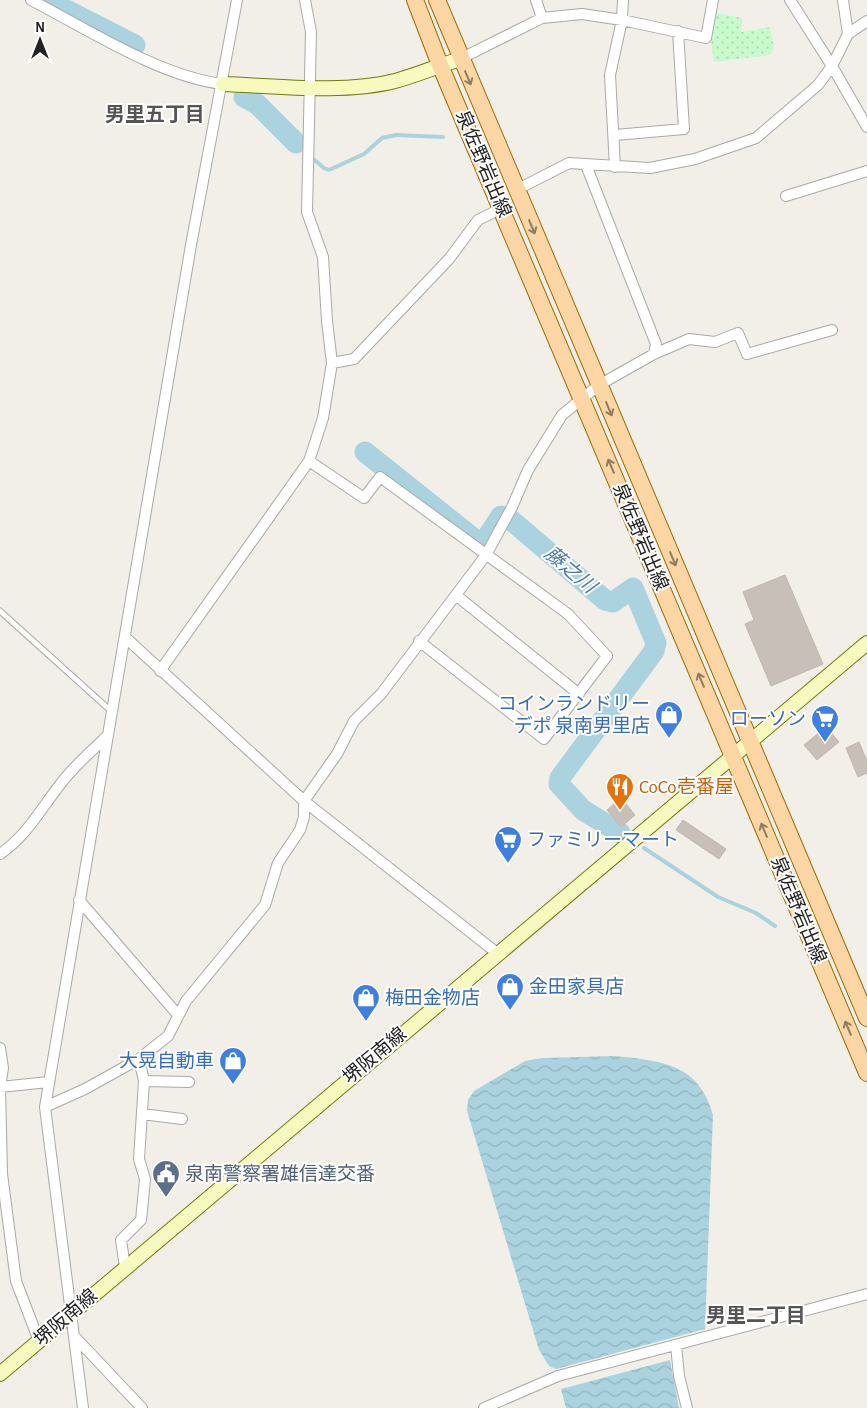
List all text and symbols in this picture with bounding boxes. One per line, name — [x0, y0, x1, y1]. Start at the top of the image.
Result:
north arrow — [15, 15, 65, 65]
text: N — [35, 21, 45, 35]
one-way arrow — [464, 70, 473, 85]
district label: 男里五丁目 — [105, 105, 205, 125]
street label: 泉佐野岩出線 — [452, 107, 516, 220]
one-way arrow — [527, 219, 537, 234]
one-way arrow — [604, 401, 614, 416]
one-way arrow — [606, 459, 615, 474]
street label: 泉佐野岩出線 — [609, 480, 673, 593]
water label: 藤之川 — [541, 542, 602, 598]
one-way arrow — [669, 551, 678, 566]
one-way arrow — [695, 673, 705, 688]
place label: コインランドリー デポ 泉南男里店 — [498, 695, 650, 736]
shop icon: コインランドリー デポ 泉南男里店 — [654, 700, 684, 739]
supermarket icon: ローソン — [810, 704, 840, 743]
place label: ローソン — [730, 710, 806, 729]
restaurant icon: CoCo壱番屋 — [605, 772, 635, 811]
place label: CoCo壱番屋 — [639, 777, 734, 797]
one-way arrow — [758, 823, 768, 838]
supermarket icon: ファミリーマート — [493, 825, 523, 864]
place label: ファミリーマート — [527, 831, 679, 850]
street label: 泉佐野岩出線 — [767, 853, 831, 966]
shop icon: 金田家具店 — [495, 972, 525, 1011]
place label: 金田家具店 — [529, 976, 624, 997]
shop icon: 梅田金物店 — [351, 983, 381, 1022]
place label: 梅田金物店 — [385, 987, 480, 1008]
one-way arrow — [842, 1021, 852, 1036]
street label: 堺阪南線 — [339, 1024, 410, 1088]
shop icon: 大晃自動車 — [218, 1046, 248, 1085]
place label: 大晃自動車 — [119, 1051, 214, 1071]
public building icon: 泉南警察署雄信達交番 — [151, 1159, 181, 1198]
place label: 泉南警察署雄信達交番 — [185, 1163, 375, 1184]
street label: 堺阪南線 — [30, 1285, 101, 1350]
district label: 男里二丁目 — [706, 1306, 806, 1326]

